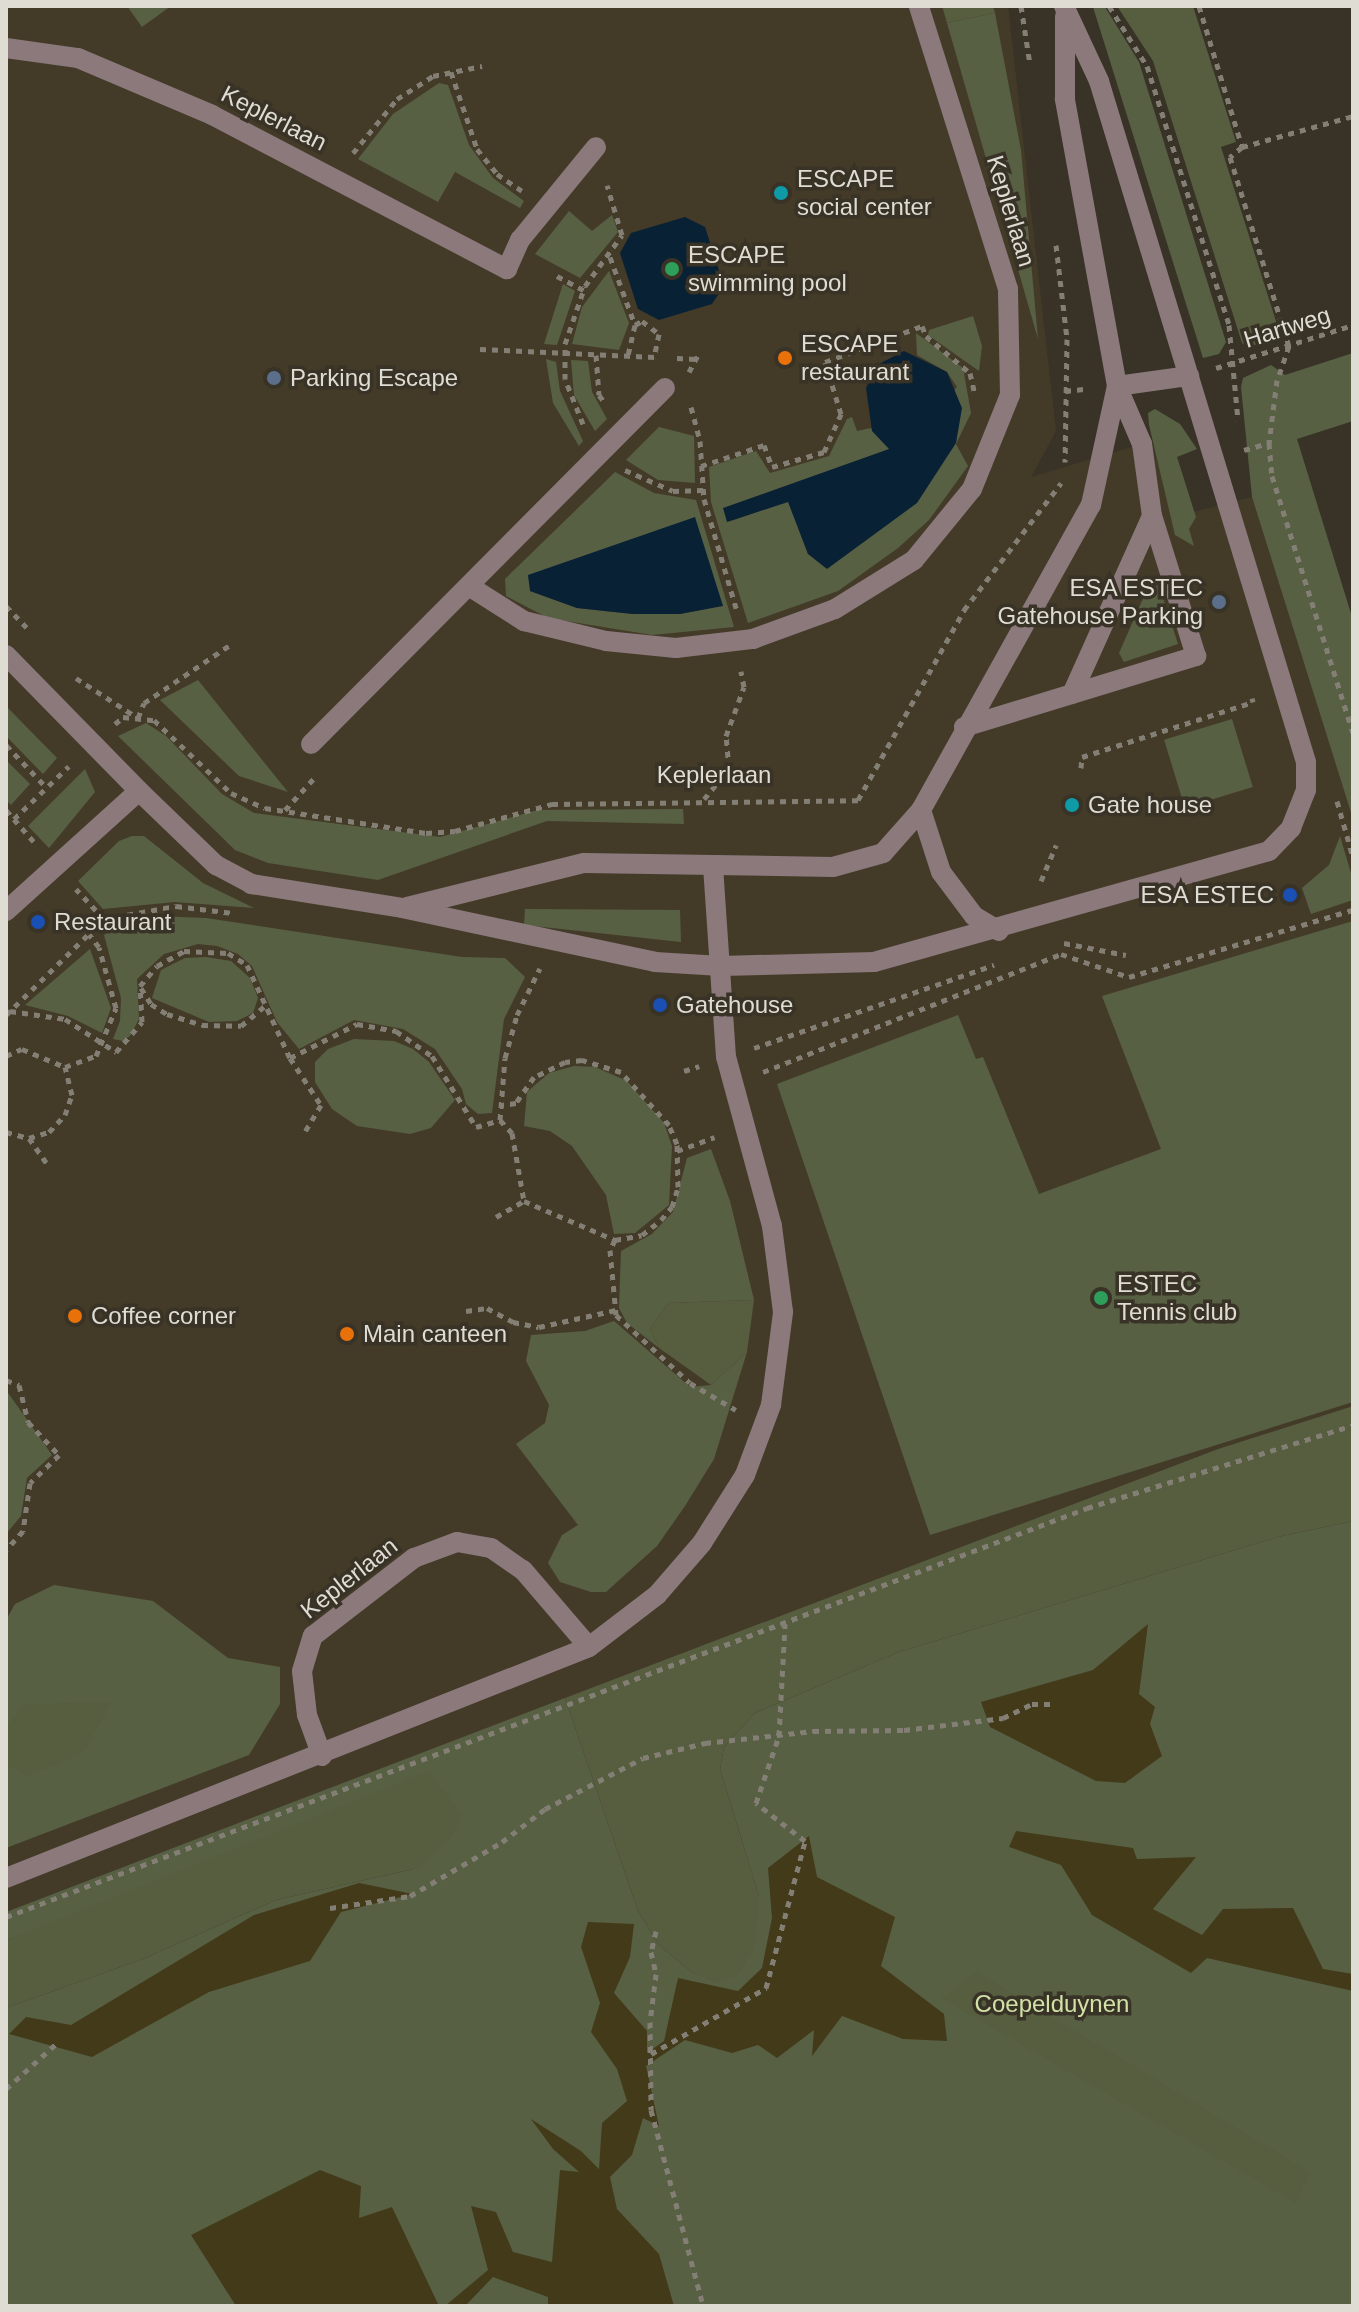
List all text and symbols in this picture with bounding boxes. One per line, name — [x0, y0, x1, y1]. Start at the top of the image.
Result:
street label: Keplerlaan — [216, 79, 332, 157]
street label: Keplerlaan — [980, 152, 1042, 270]
place label: ESCAPE social center — [797, 165, 932, 221]
marker: ESCAPE social center — [772, 184, 790, 202]
place label: ESCAPE swimming pool — [688, 241, 847, 297]
marker: ESCAPE swimming pool — [663, 260, 681, 278]
street label: Hartweg — [1240, 300, 1334, 354]
place label: ESCAPE restaurant — [801, 330, 909, 386]
marker: ESCAPE restaurant — [776, 349, 794, 367]
place label: Parking Escape — [290, 364, 458, 392]
marker: Parking Escape — [265, 369, 283, 387]
place label: ESA ESTEC Gatehouse Parking — [998, 574, 1203, 630]
marker: ESA ESTEC Gatehouse Parking — [1210, 593, 1228, 611]
street label: Keplerlaan — [657, 761, 771, 789]
place label: Gate house — [1088, 791, 1212, 819]
marker: Gate house — [1063, 796, 1081, 814]
place label: ESA ESTEC — [1139, 881, 1274, 909]
marker: ESA ESTEC — [1281, 886, 1299, 904]
place label: Restaurant — [54, 908, 171, 936]
marker: Restaurant — [29, 913, 47, 931]
place label: Gatehouse — [676, 991, 793, 1019]
marker: Gatehouse — [651, 996, 669, 1014]
place label: ESTEC Tennis club — [1117, 1270, 1237, 1326]
marker: ESTEC Tennis club — [1092, 1289, 1110, 1307]
place label: Coffee corner — [91, 1302, 236, 1330]
marker: Coffee corner — [66, 1307, 84, 1325]
place label: Main canteen — [363, 1320, 507, 1348]
marker: Main canteen — [338, 1325, 356, 1343]
street label: Keplerlaan — [295, 1531, 403, 1625]
park label: Coepelduynen — [975, 1990, 1129, 2018]

